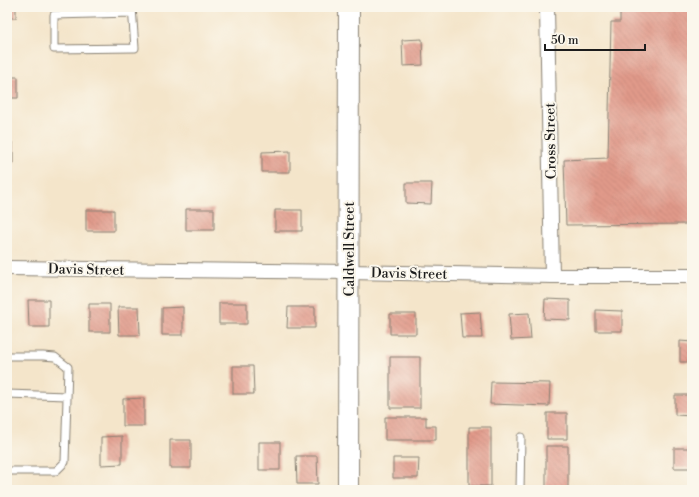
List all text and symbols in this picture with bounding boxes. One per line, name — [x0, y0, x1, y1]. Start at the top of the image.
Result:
scale bar — [545, 26, 645, 52]
text: 50 m — [551, 33, 579, 48]
street label: Cross Street — [541, 103, 561, 179]
street label: Caldwell Street — [341, 202, 359, 296]
street label: Davis Street — [48, 260, 124, 280]
street label: Davis Street — [371, 264, 447, 284]

